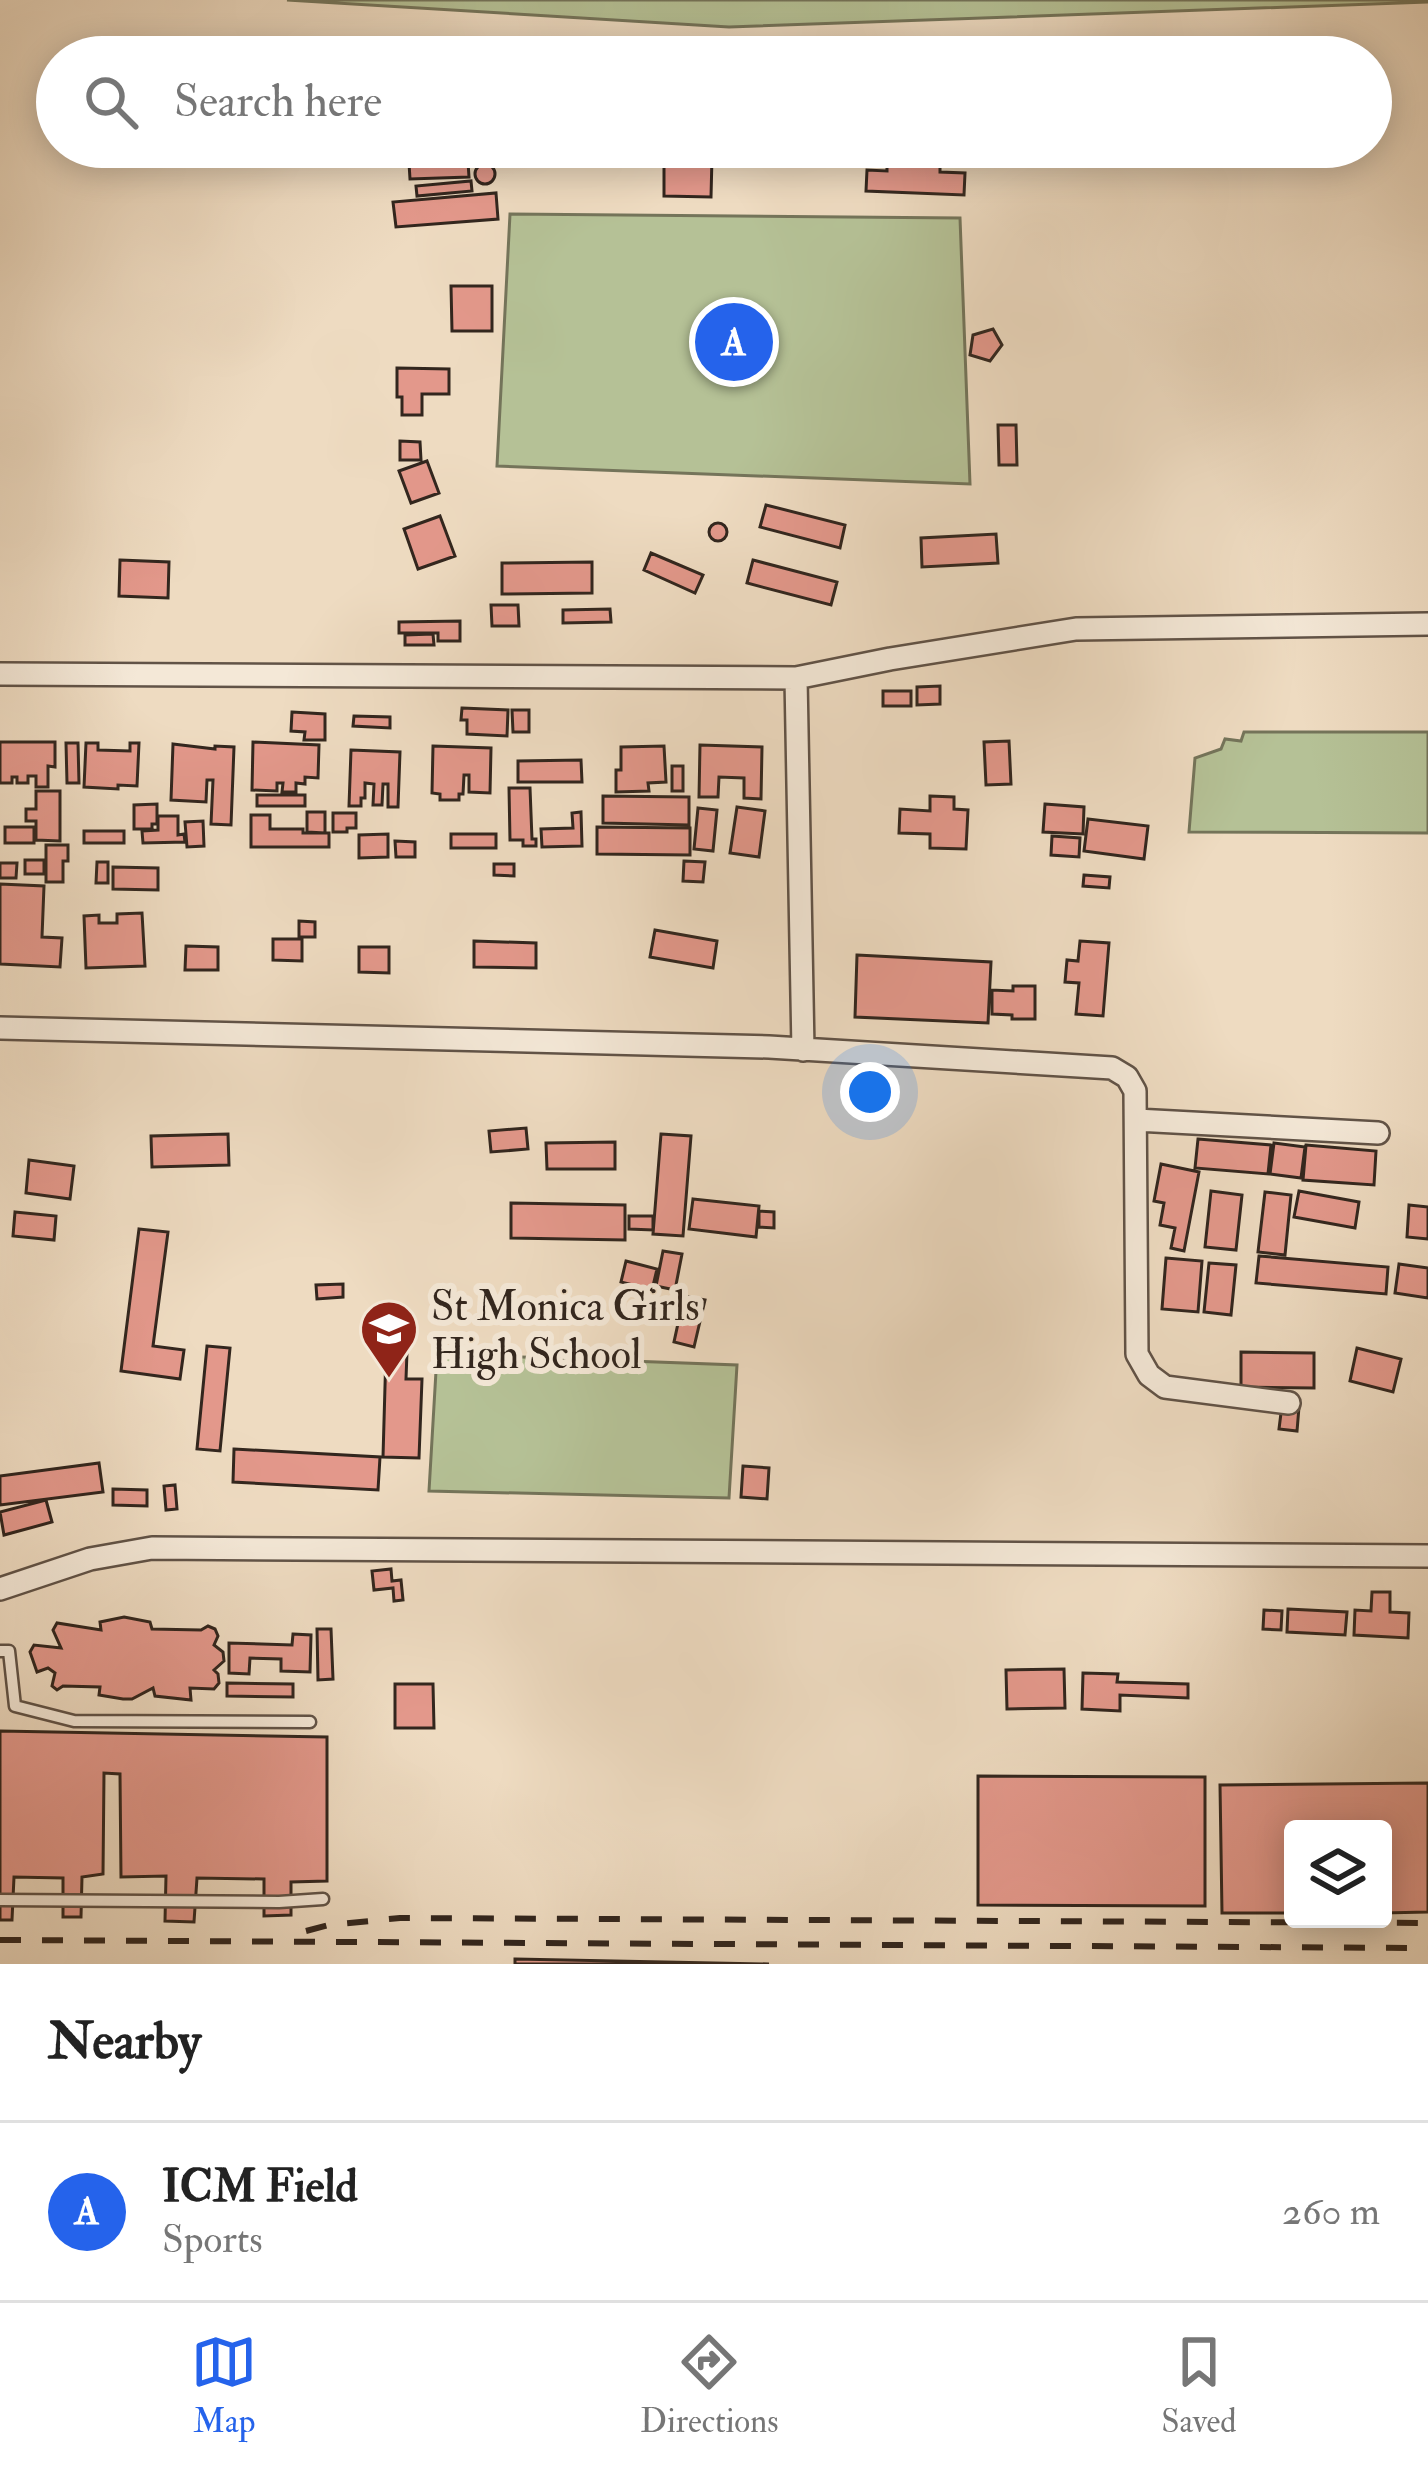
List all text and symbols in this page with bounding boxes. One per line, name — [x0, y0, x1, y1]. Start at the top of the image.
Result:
search box — [36, 36, 1392, 168]
icon: search — [78, 69, 144, 135]
text: Search here — [174, 74, 382, 130]
pin: A — [695, 297, 773, 387]
your location — [840, 1062, 900, 1122]
place label: St Monica Girls High School — [431, 1281, 700, 1381]
school or university icon: St Monica Girls High School — [358, 1298, 420, 1380]
map controls — [1284, 1820, 1392, 1928]
button: layers — [1284, 1820, 1392, 1928]
text: Nearby — [48, 2010, 201, 2074]
text: ICM Field — [162, 2159, 358, 2215]
text: A — [75, 2187, 99, 2236]
text: 260 m — [1282, 2187, 1380, 2236]
text: Sports — [162, 2215, 263, 2264]
tab: Map — [191, 2329, 257, 2442]
tab: Directions — [640, 2329, 779, 2442]
tab: Saved — [1161, 2329, 1237, 2442]

